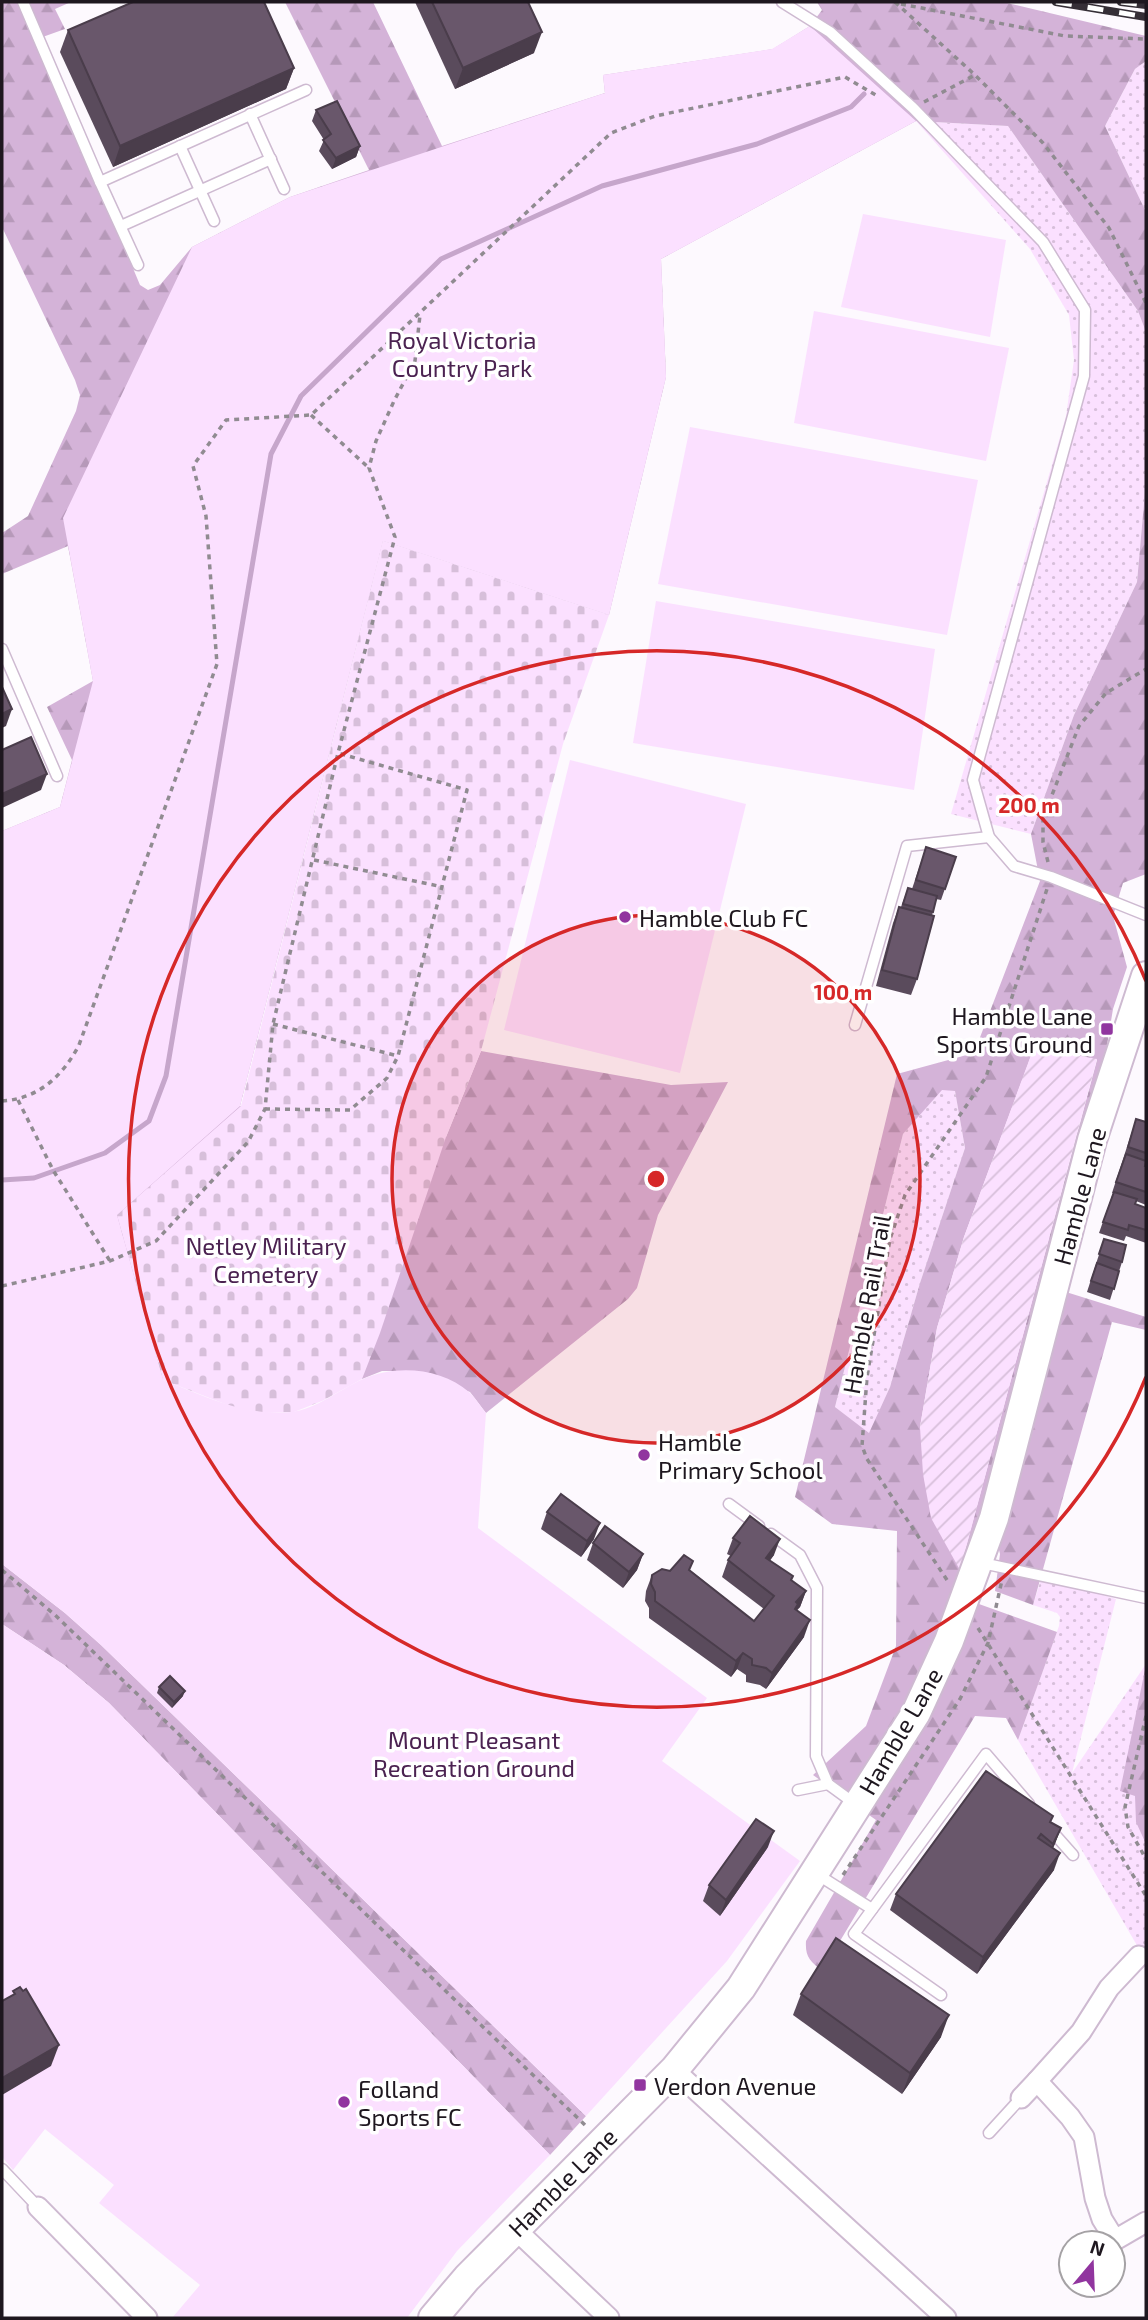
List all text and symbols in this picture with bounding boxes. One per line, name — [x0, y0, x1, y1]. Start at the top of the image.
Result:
park label: Royal Victoria Country Park — [387, 325, 537, 382]
text: 200 m — [998, 792, 1060, 817]
place label: Hamble Club FC — [639, 903, 808, 932]
marker: Hamble Club FC — [617, 909, 633, 925]
text: 100 m — [814, 979, 872, 1004]
place label: Hamble Lane Sports Ground — [936, 1001, 1093, 1058]
marker: Hamble Lane Sports Ground — [1099, 1021, 1115, 1037]
street label: Hamble Lane — [1047, 1124, 1111, 1268]
centre of rings — [644, 1167, 668, 1191]
street label: Hamble Rail Trail — [836, 1212, 896, 1396]
park label: Netley Military Cemetery — [185, 1231, 347, 1288]
place label: Hamble Primary School — [658, 1427, 823, 1484]
marker: Hamble Primary School — [636, 1447, 652, 1463]
street label: Hamble Lane — [852, 1662, 948, 1800]
park label: Mount Pleasant Recreation Ground — [373, 1725, 575, 1782]
place label: Verdon Avenue — [654, 2071, 817, 2100]
place label: Folland Sports FC — [358, 2074, 462, 2131]
marker: Verdon Avenue — [632, 2077, 648, 2093]
marker: Folland Sports FC — [336, 2094, 352, 2110]
street label: Hamble Lane — [502, 2122, 622, 2242]
north arrow — [1057, 2229, 1127, 2299]
text: N — [1087, 2234, 1108, 2261]

